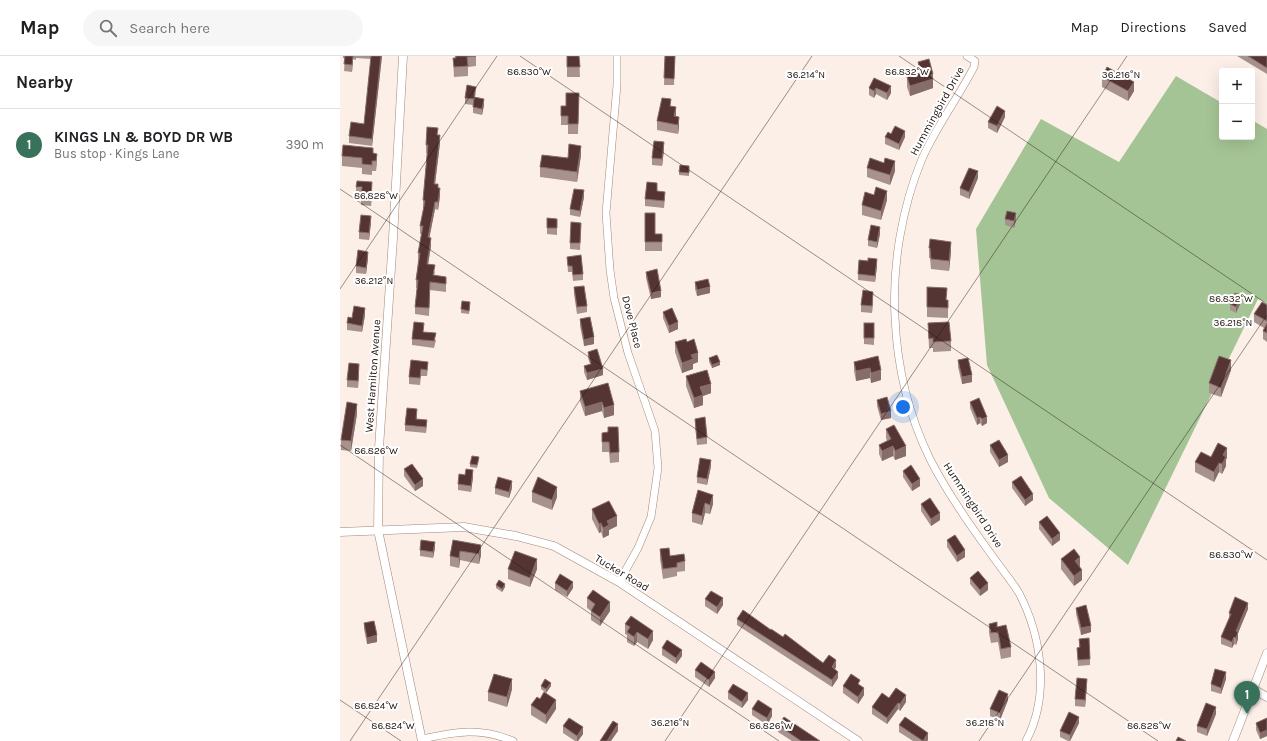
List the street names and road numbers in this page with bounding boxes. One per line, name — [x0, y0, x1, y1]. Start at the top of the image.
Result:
street label: Hummingbird Drive — [907, 64, 967, 158]
street label: Dove Place — [619, 294, 645, 350]
street label: West Hamilton Avenue — [363, 319, 383, 433]
street label: Hummingbird Drive — [940, 460, 1006, 550]
street label: Tucker Road — [593, 552, 651, 594]

